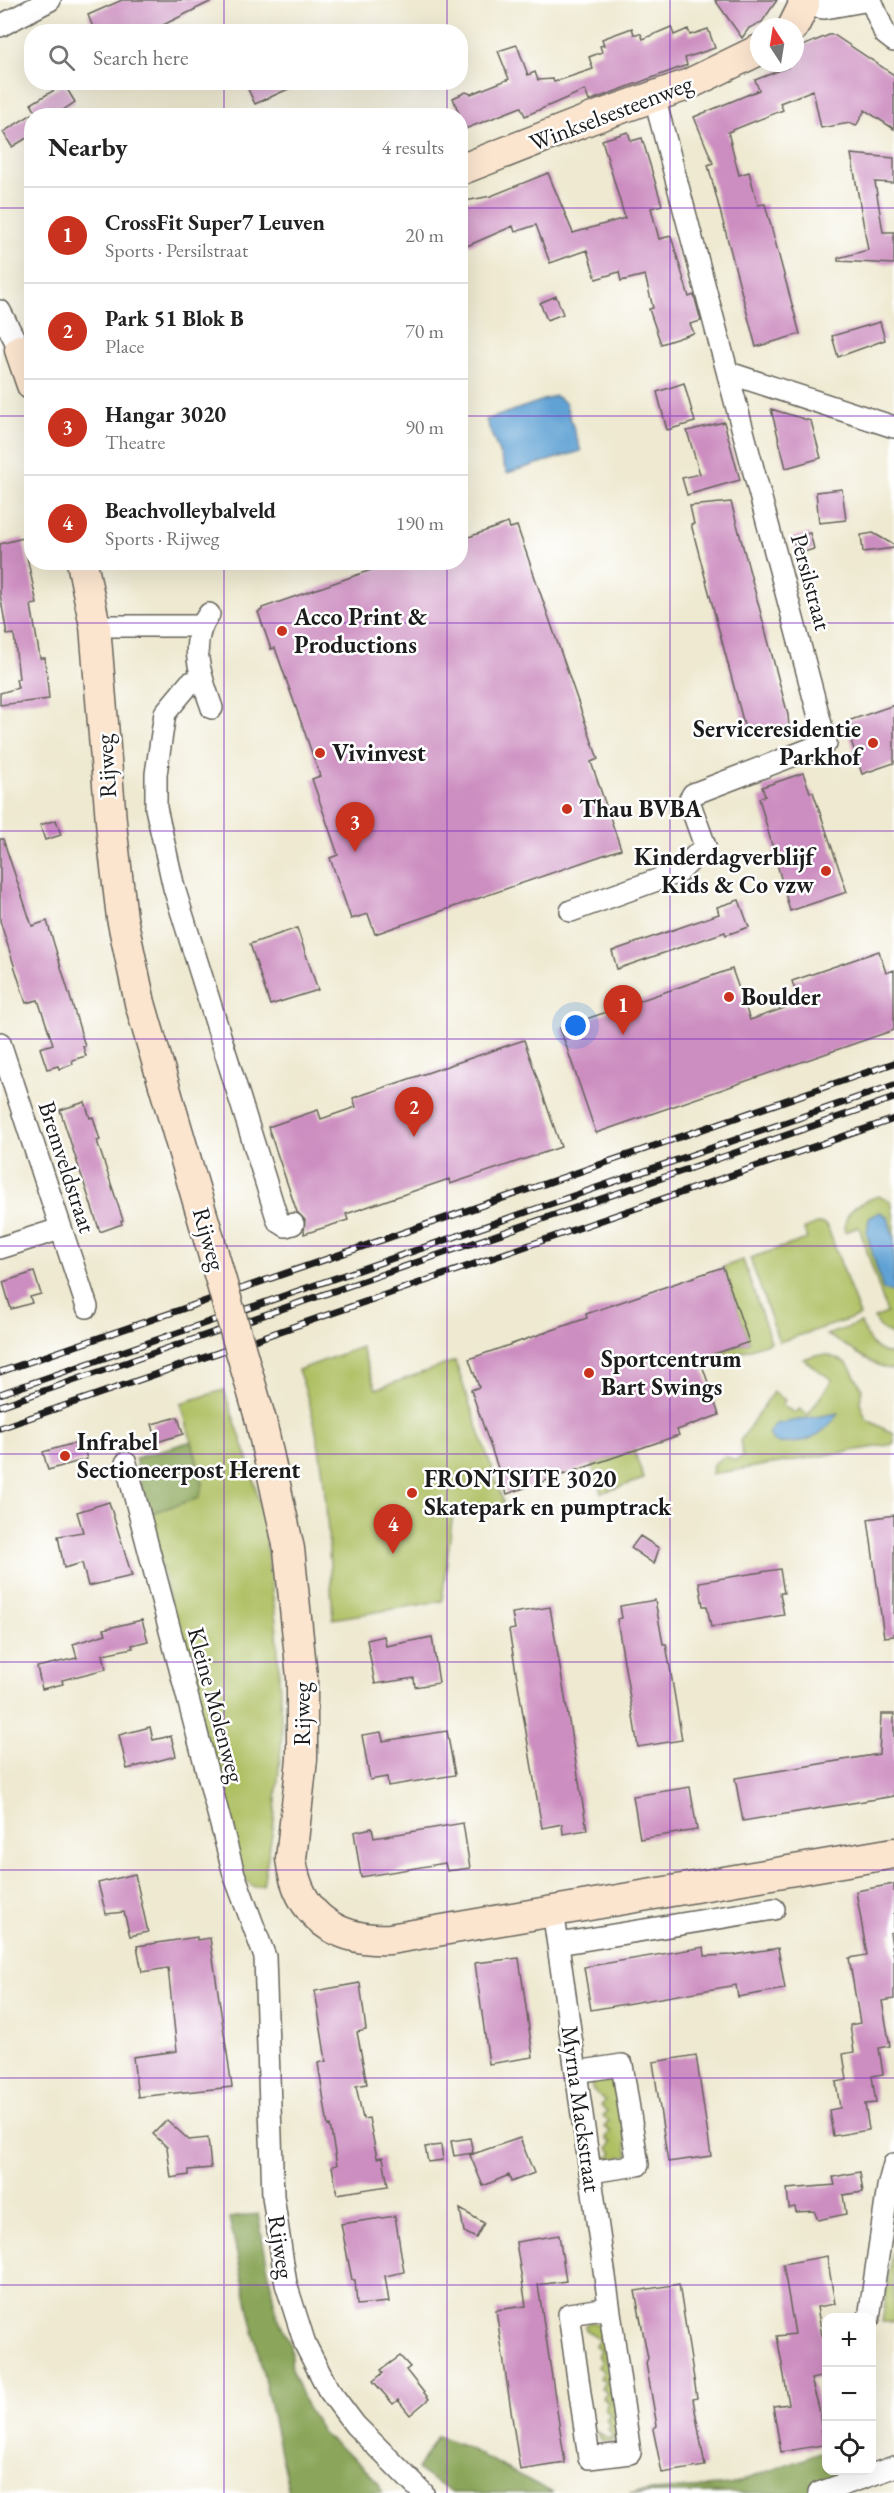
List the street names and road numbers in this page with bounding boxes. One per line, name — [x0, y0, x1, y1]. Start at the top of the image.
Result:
street label: Winkselsesteenweg — [525, 67, 698, 158]
street label: Persilstraat — [784, 530, 839, 634]
street label: Rijweg — [88, 732, 123, 799]
street label: Bremveldstraat — [32, 1097, 103, 1237]
street label: Rijweg — [186, 1204, 233, 1274]
street label: Kleine Molenweg — [181, 1624, 252, 1787]
street label: Rijweg — [286, 1681, 317, 1746]
street label: Myrna Mackstraat — [554, 2024, 609, 2195]
street label: Rijweg — [261, 2213, 302, 2282]

